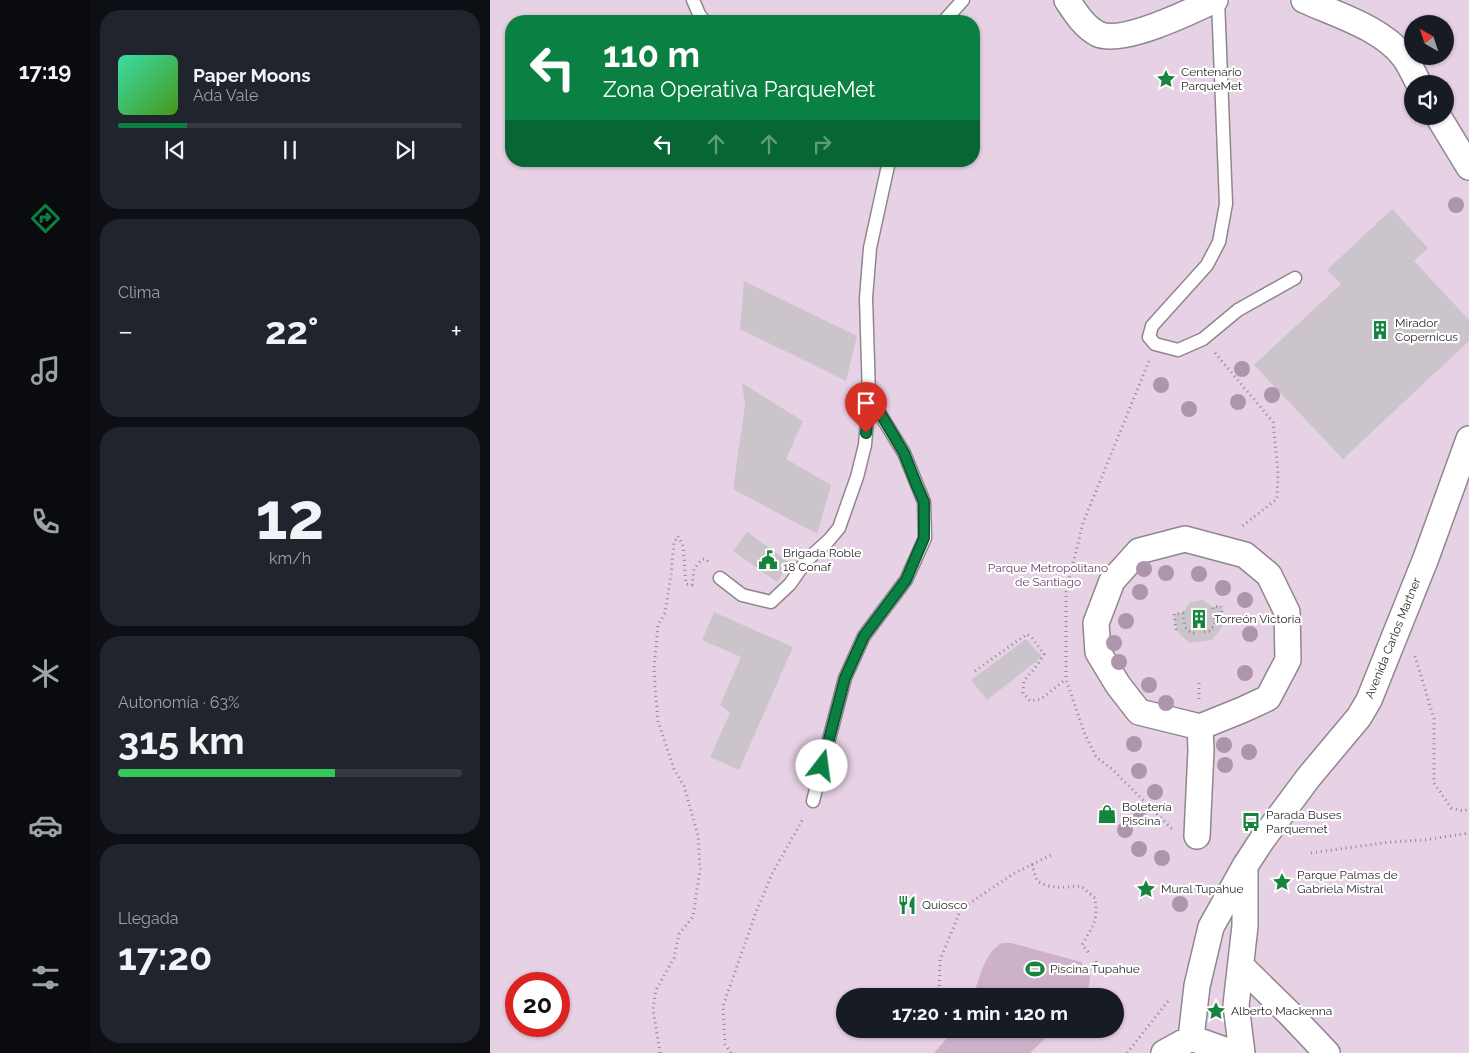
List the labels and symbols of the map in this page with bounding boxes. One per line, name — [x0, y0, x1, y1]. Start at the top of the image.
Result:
north arrow — [1404, 15, 1454, 65]
place label: Centenario ParqueMet — [1181, 65, 1242, 93]
place icon: Centenario ParqueMet — [1155, 68, 1177, 90]
place label: Mirador Copernicus — [1395, 316, 1458, 344]
building icon: Mirador Copernicus — [1369, 319, 1391, 341]
pin — [845, 382, 887, 433]
place label: Brigada Roble 18 Conaf — [783, 546, 861, 574]
public building icon: Brigada Roble 18 Conaf — [757, 549, 779, 571]
park label: Parque Metropolitano de Santiago — [988, 561, 1108, 589]
street label: Avenida Carlos Martner — [1362, 575, 1424, 701]
building icon: Torreón Victoria — [1188, 608, 1210, 630]
place label: Torreón Victoria — [1214, 612, 1301, 626]
position arrow — [795, 739, 847, 791]
place label: Boletería Piscina — [1122, 800, 1172, 828]
shop icon: Boletería Piscina — [1096, 803, 1118, 825]
place label: Parada Buses Parquemet — [1266, 808, 1342, 836]
bus stop icon: Parada Buses Parquemet — [1240, 811, 1262, 833]
place label: Parque Palmas de Gabriela Mistral — [1297, 868, 1398, 896]
place icon: Parque Palmas de Gabriela Mistral — [1271, 871, 1293, 893]
place icon: Mural Tupahue — [1135, 878, 1157, 900]
place label: Mural Tupahue — [1161, 882, 1244, 896]
restaurant icon: Quiosco — [896, 894, 918, 916]
place label: Quiosco — [922, 898, 967, 912]
sports icon: Piscina Tupahue — [1024, 958, 1046, 980]
place label: Piscina Tupahue — [1050, 962, 1140, 976]
speed limit sign: 20 — [505, 972, 570, 1037]
place icon: Alberto Mackenna — [1205, 1000, 1227, 1022]
place label: Alberto Mackenna — [1231, 1004, 1332, 1018]

